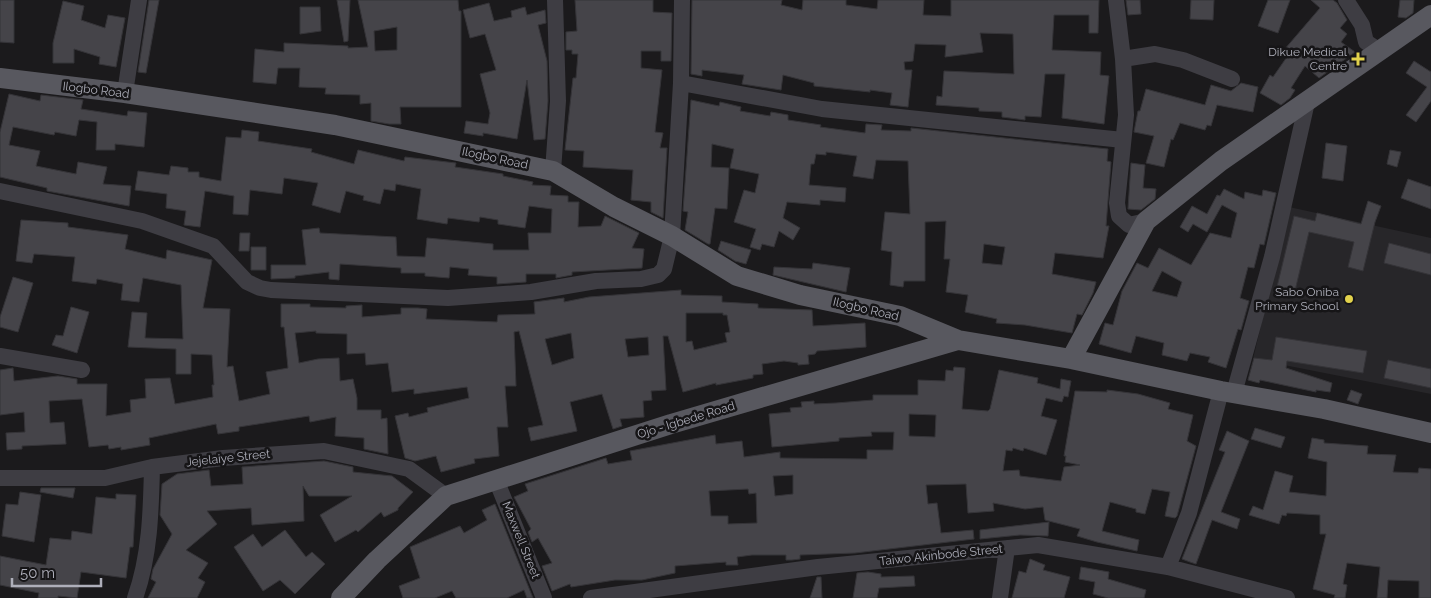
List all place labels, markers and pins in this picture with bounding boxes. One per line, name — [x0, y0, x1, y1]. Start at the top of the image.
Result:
place label: Dikue Medical Centre — [1268, 45, 1348, 73]
marker: Dikue Medical Centre — [1351, 52, 1365, 66]
place label: Sabo Oniba Primary School — [1255, 285, 1340, 313]
marker: Sabo Oniba Primary School — [1343, 293, 1355, 305]

